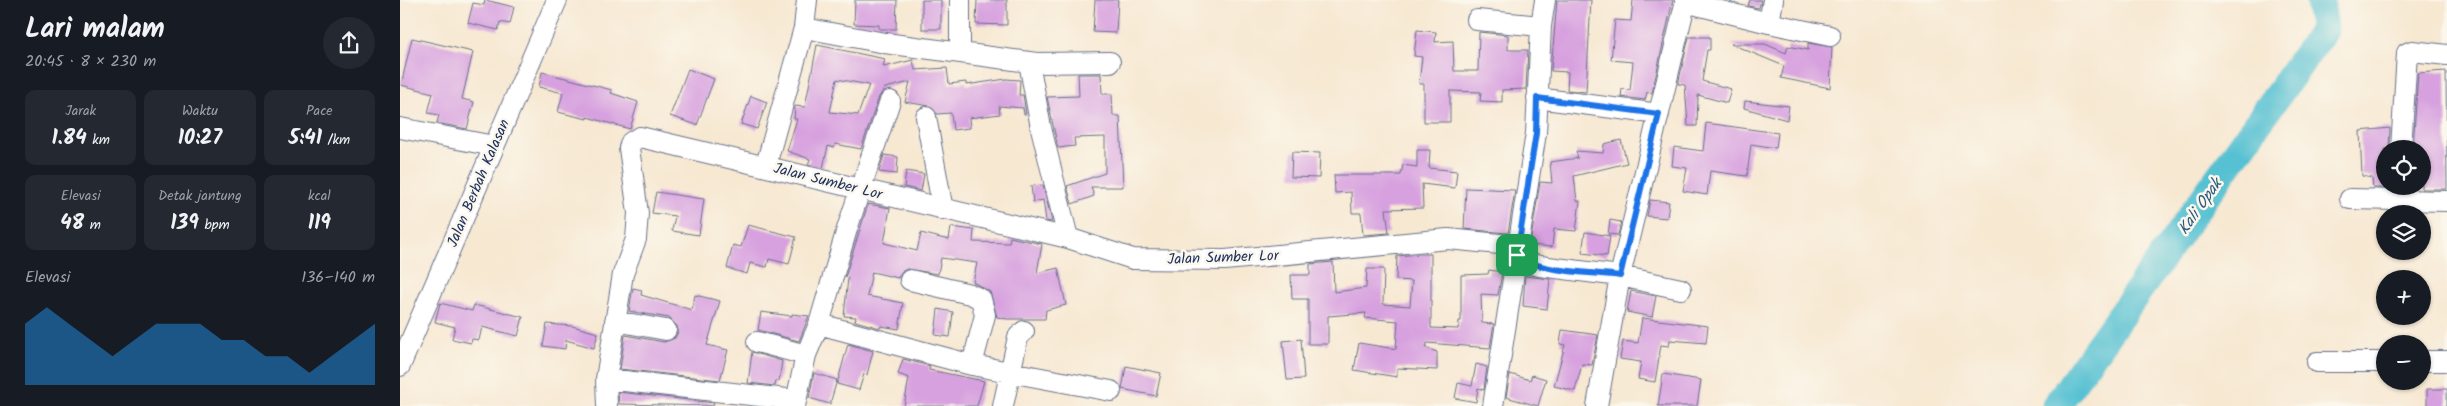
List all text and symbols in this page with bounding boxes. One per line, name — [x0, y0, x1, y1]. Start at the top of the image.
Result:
text: Lari malam — [25, 7, 165, 52]
button: share — [323, 17, 375, 69]
text: 20:45 · 8 × 230 m — [25, 49, 156, 74]
text: Jarak — [65, 100, 96, 122]
text: Waktu — [182, 100, 218, 122]
text: Pace — [306, 100, 333, 122]
street label: Jalan Berbah Kalasan — [441, 116, 517, 251]
text: 1.84 — [51, 122, 87, 155]
text: 10:27 — [178, 122, 222, 155]
text: 5:41 — [288, 122, 322, 155]
text: km — [87, 129, 110, 151]
text: /km — [322, 129, 350, 151]
map controls — [2376, 140, 2431, 390]
button: locate — [2376, 140, 2431, 195]
street label: Jalan Sumber Lor — [771, 157, 886, 207]
water label: Kali Opak — [2172, 172, 2230, 240]
text: Elevasi — [61, 185, 101, 207]
text: Detak jantung — [158, 185, 242, 207]
text: kcal — [308, 185, 331, 207]
button: layers — [2376, 205, 2431, 260]
text: 48 — [60, 207, 84, 240]
text: 139 — [170, 207, 199, 240]
text: 119 — [308, 207, 331, 240]
text: m — [84, 214, 101, 236]
text: bpm — [199, 214, 230, 236]
pin — [1496, 234, 1538, 276]
icon: arrive — [1503, 241, 1531, 269]
street label: Jalan Sumber Lor — [1167, 244, 1280, 272]
text: Elevasi — [25, 265, 70, 290]
text: 136–140 m — [301, 265, 375, 290]
button: + — [2376, 270, 2431, 325]
button: − — [2376, 335, 2431, 390]

